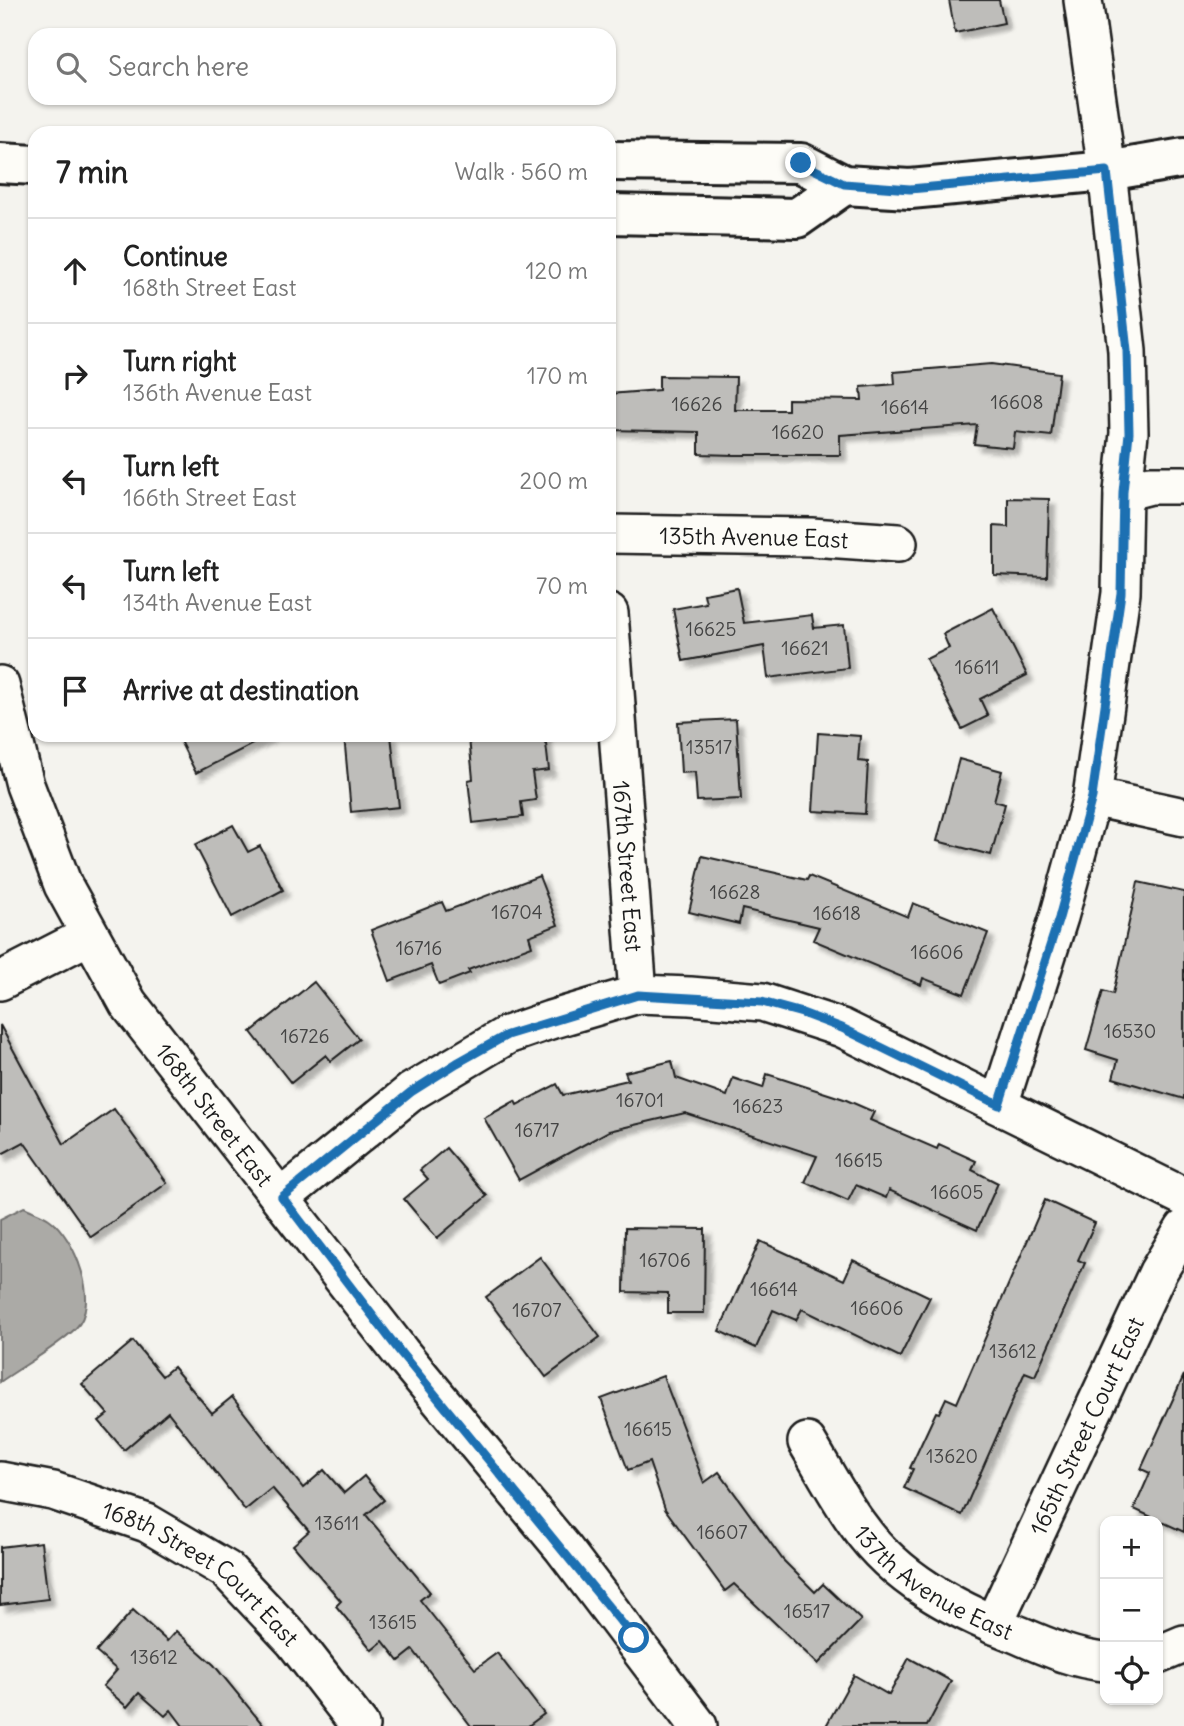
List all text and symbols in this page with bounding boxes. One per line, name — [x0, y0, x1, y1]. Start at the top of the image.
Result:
search box — [28, 28, 616, 105]
icon: search — [52, 48, 90, 86]
text: Search here — [108, 50, 249, 83]
route end — [785, 147, 816, 178]
text: 7 min — [56, 153, 128, 191]
text: Walk · 560 m — [455, 157, 588, 186]
text: Continue — [123, 240, 228, 273]
icon: ahead — [56, 252, 94, 290]
text: 120 m — [525, 256, 588, 285]
text: 168th Street East — [123, 273, 297, 302]
text: Turn right — [123, 345, 236, 378]
icon: right — [56, 357, 94, 395]
text: 170 m — [527, 361, 588, 390]
text: 136th Avenue East — [123, 378, 312, 407]
house number: 16608 — [991, 390, 1043, 414]
house number: 16626 — [672, 392, 722, 416]
house number: 16614 — [881, 395, 929, 419]
house number: 16620 — [772, 420, 824, 444]
text: Turn left — [123, 450, 219, 483]
icon: left — [56, 462, 94, 500]
text: 200 m — [519, 466, 588, 495]
text: 166th Street East — [123, 483, 297, 512]
street label: 135th Avenue East — [659, 520, 850, 554]
text: Turn left — [123, 555, 219, 588]
icon: left — [56, 567, 94, 605]
text: 70 m — [536, 571, 588, 600]
text: 134th Avenue East — [123, 588, 312, 617]
house number: 16625 — [686, 617, 736, 641]
house number: 16621 — [781, 636, 829, 660]
house number: 16611 — [955, 655, 999, 679]
icon: arrive — [56, 672, 94, 710]
text: Arrive at destination — [123, 674, 359, 707]
house number: 13517 — [686, 735, 732, 759]
street label: 167th Street East — [607, 780, 649, 953]
house number: 16628 — [710, 880, 760, 904]
house number: 16704 — [491, 900, 543, 924]
house number: 16618 — [813, 901, 861, 925]
house number: 16716 — [396, 936, 442, 960]
house number: 16606 — [911, 940, 963, 964]
house number: 16530 — [1104, 1019, 1156, 1043]
house number: 16726 — [280, 1024, 330, 1048]
street label: 168th Street East — [150, 1037, 280, 1192]
house number: 16701 — [616, 1088, 664, 1112]
house number: 16623 — [733, 1094, 783, 1118]
house number: 16717 — [515, 1118, 559, 1142]
house number: 16615 — [835, 1148, 883, 1172]
house number: 16605 — [931, 1180, 983, 1204]
house number: 16706 — [639, 1248, 691, 1272]
house number: 16614 — [750, 1277, 798, 1301]
house number: 16606 — [851, 1296, 903, 1320]
house number: 16707 — [512, 1298, 562, 1322]
street label: 165th Street Court East — [1023, 1312, 1150, 1539]
house number: 13612 — [989, 1339, 1037, 1363]
house number: 16615 — [624, 1417, 672, 1441]
house number: 13620 — [926, 1444, 978, 1468]
street label: 168th Street Court East — [99, 1494, 306, 1652]
house number: 13611 — [315, 1511, 359, 1535]
map controls — [1100, 1516, 1163, 1705]
button: + — [1100, 1516, 1163, 1579]
street label: 137th Avenue East — [848, 1519, 1018, 1646]
house number: 16607 — [696, 1520, 748, 1544]
button: − — [1100, 1579, 1163, 1642]
house number: 16517 — [784, 1599, 830, 1623]
house number: 13615 — [369, 1610, 417, 1634]
route start — [618, 1622, 649, 1653]
button: locate — [1100, 1642, 1163, 1705]
house number: 13612 — [130, 1645, 178, 1669]

